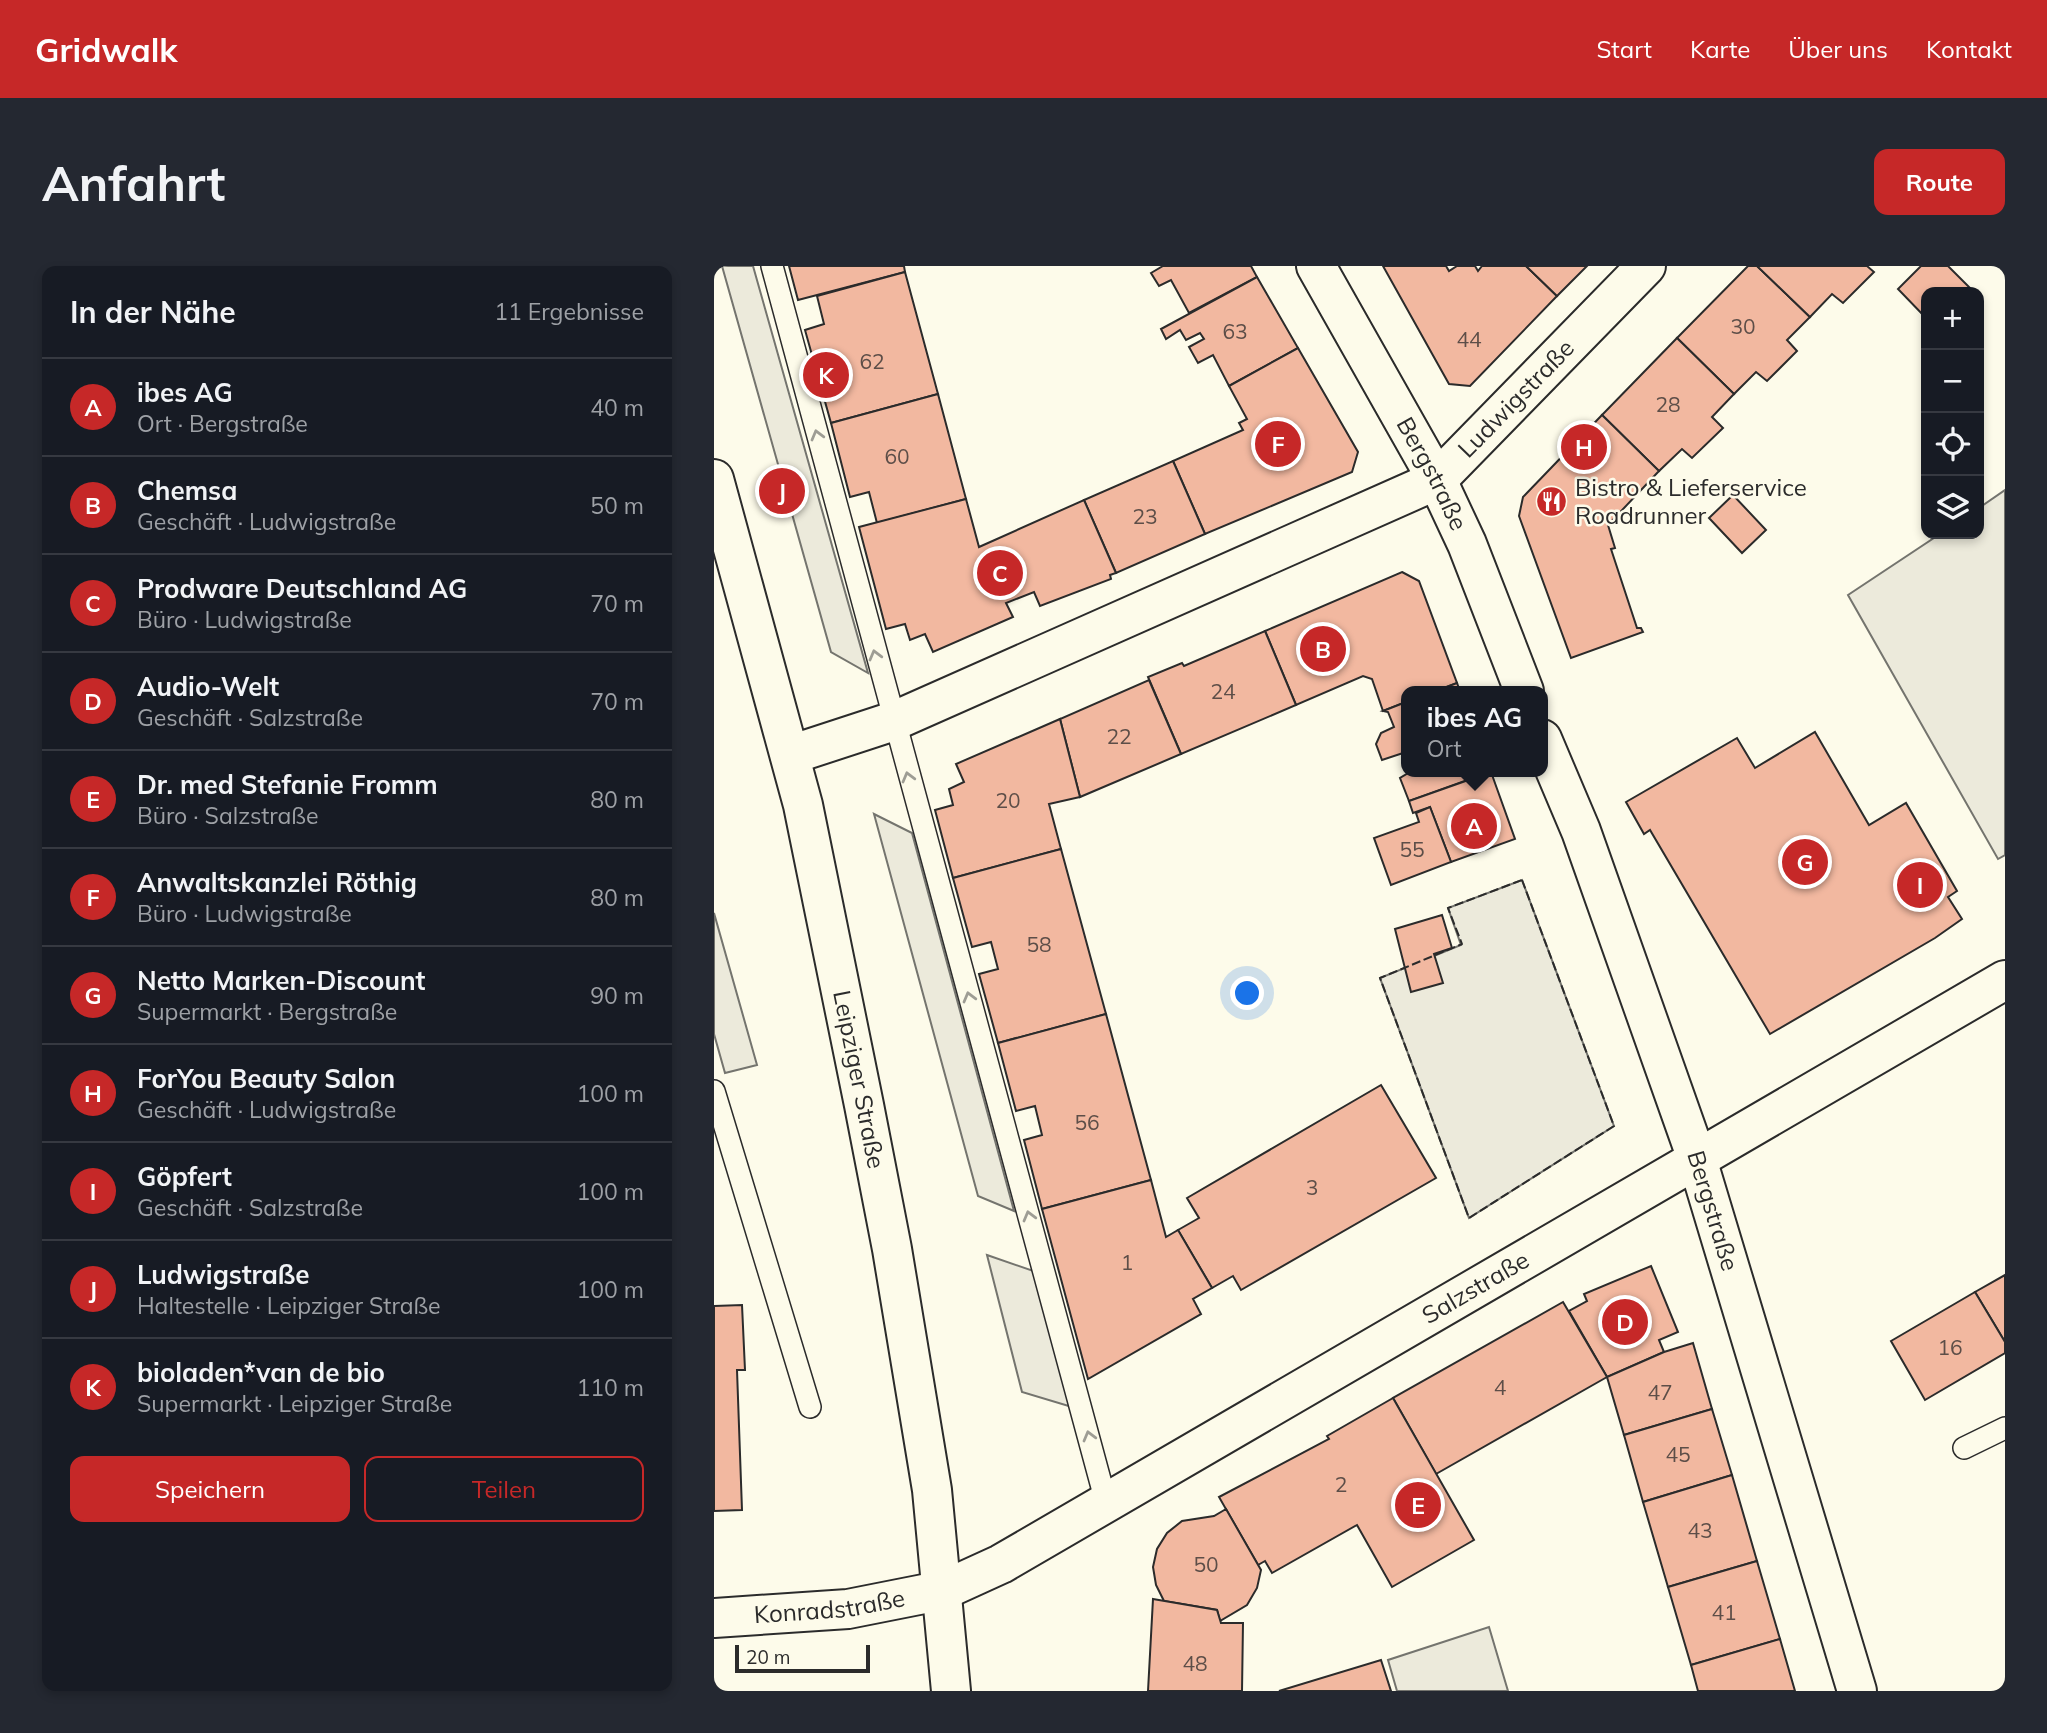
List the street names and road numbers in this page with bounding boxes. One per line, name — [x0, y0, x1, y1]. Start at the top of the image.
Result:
street label: Ludwigstraße — [1451, 333, 1580, 464]
street label: Bergstraße — [1390, 411, 1474, 535]
street label: Leipziger Straße — [827, 987, 892, 1171]
street label: Bergstraße — [1681, 1147, 1746, 1274]
street label: Salzstraße — [1416, 1244, 1534, 1330]
street label: Konradstraße — [753, 1582, 907, 1629]

